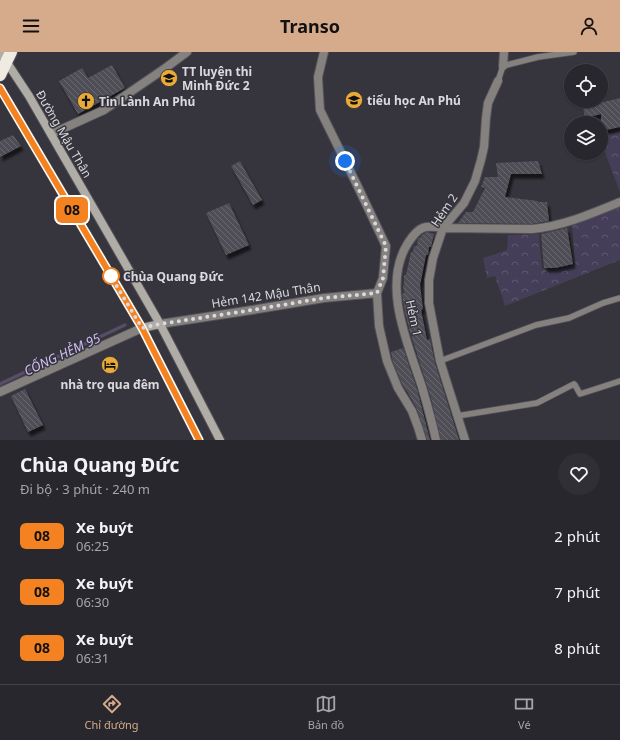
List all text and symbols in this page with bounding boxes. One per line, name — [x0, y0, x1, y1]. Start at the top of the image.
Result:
text: Transo — [280, 14, 340, 38]
icon: menu — [20, 15, 42, 37]
icon: person — [578, 15, 600, 37]
place label: TT luyện thi Minh Đức 2 — [182, 63, 252, 94]
map controls — [564, 64, 608, 160]
button: locate — [564, 64, 608, 108]
school or university icon: TT luyện thi Minh Đức 2 — [159, 68, 179, 88]
street label: Đường Mậu Thân — [32, 87, 96, 181]
school or university icon: tiểu học An Phú — [344, 90, 364, 110]
church icon: Tin Lành An Phú — [76, 91, 96, 111]
place label: tiểu học An Phú — [367, 92, 461, 109]
place label: Tin Lành An Phú — [99, 93, 195, 110]
button: layers — [564, 116, 608, 160]
your location — [335, 151, 355, 171]
street label: Hẻm 2 — [427, 190, 461, 230]
line badge: 08 — [54, 197, 90, 223]
text: 08 — [64, 200, 80, 219]
marker: Chùa Quang Đức — [102, 267, 120, 285]
place label: Chùa Quang Đức — [123, 268, 224, 285]
street label: Hẻm 142 Mậu Thân — [210, 278, 322, 312]
street label: Hẻm 1 — [402, 298, 426, 338]
water label: CỐNG HẺM 95 — [21, 328, 103, 380]
hotel icon: nhà trọ qua đêm — [100, 355, 120, 375]
place label: nhà trọ qua đêm — [60, 376, 160, 393]
text: Chùa Quang Đức — [20, 452, 179, 478]
button: heart — [558, 453, 600, 495]
text: Đi bộ · 3 phút · 240 m — [20, 480, 150, 498]
text: Xe buýt — [76, 517, 133, 537]
text: 08 — [34, 526, 50, 545]
text: 2 phút — [554, 526, 600, 546]
text: 06:25 — [76, 537, 109, 555]
text: Xe buýt — [76, 573, 133, 593]
text: 08 — [34, 582, 50, 601]
text: 7 phút — [554, 582, 600, 602]
text: 06:30 — [76, 593, 109, 611]
text: Xe buýt — [76, 629, 133, 649]
text: 08 — [34, 638, 50, 657]
text: 8 phút — [554, 638, 600, 658]
text: 06:31 — [76, 649, 109, 667]
tab: Chỉ đường — [85, 693, 139, 732]
tab: Bản đồ — [308, 693, 344, 732]
tab: Vé — [513, 693, 535, 732]

